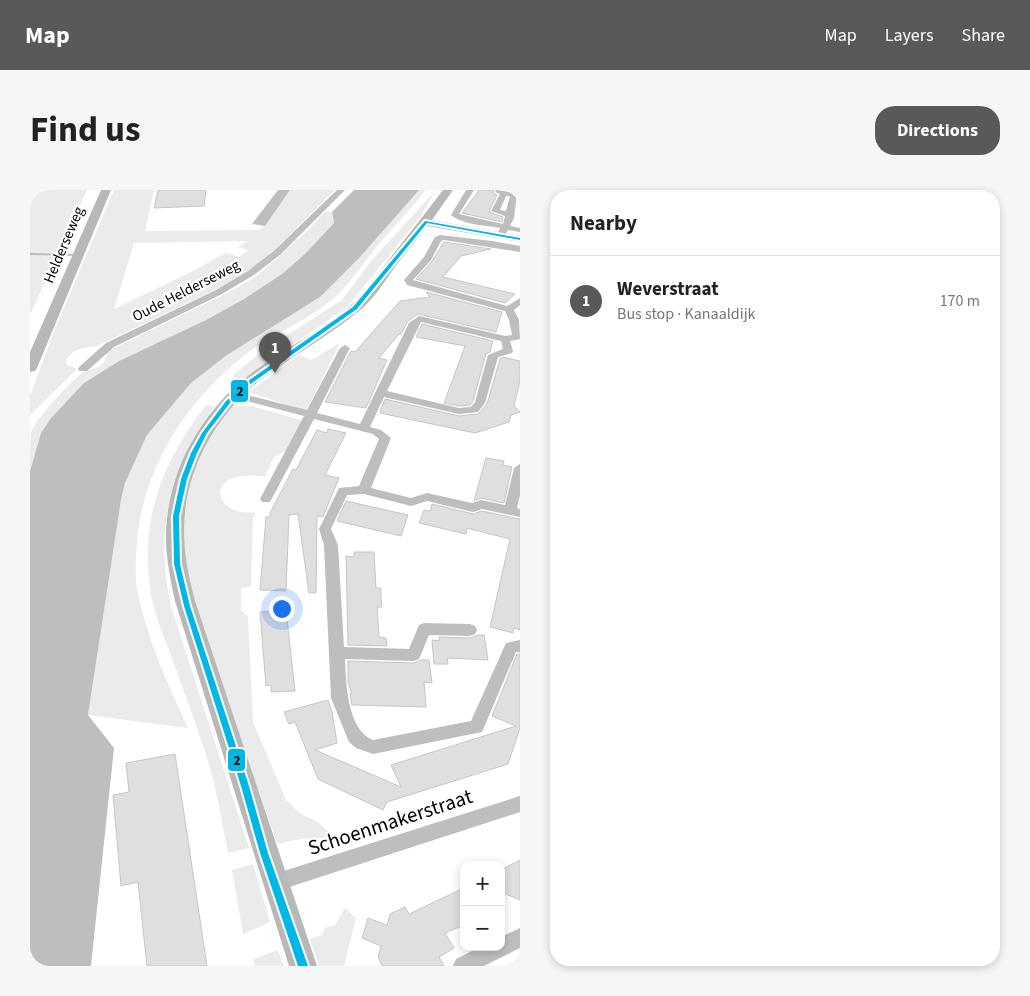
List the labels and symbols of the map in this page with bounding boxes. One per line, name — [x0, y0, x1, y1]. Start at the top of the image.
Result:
street label: Helderseweg — [38, 203, 90, 287]
street label: Oude Helderseweg — [129, 255, 244, 327]
pin: 1 — [259, 332, 291, 373]
line badge: 2 — [230, 379, 249, 403]
text: 2 — [236, 382, 244, 402]
your location — [269, 596, 295, 622]
line badge: 2 — [227, 748, 246, 772]
text: 2 — [233, 751, 241, 771]
street label: Schoenmakerstraat — [304, 781, 476, 863]

